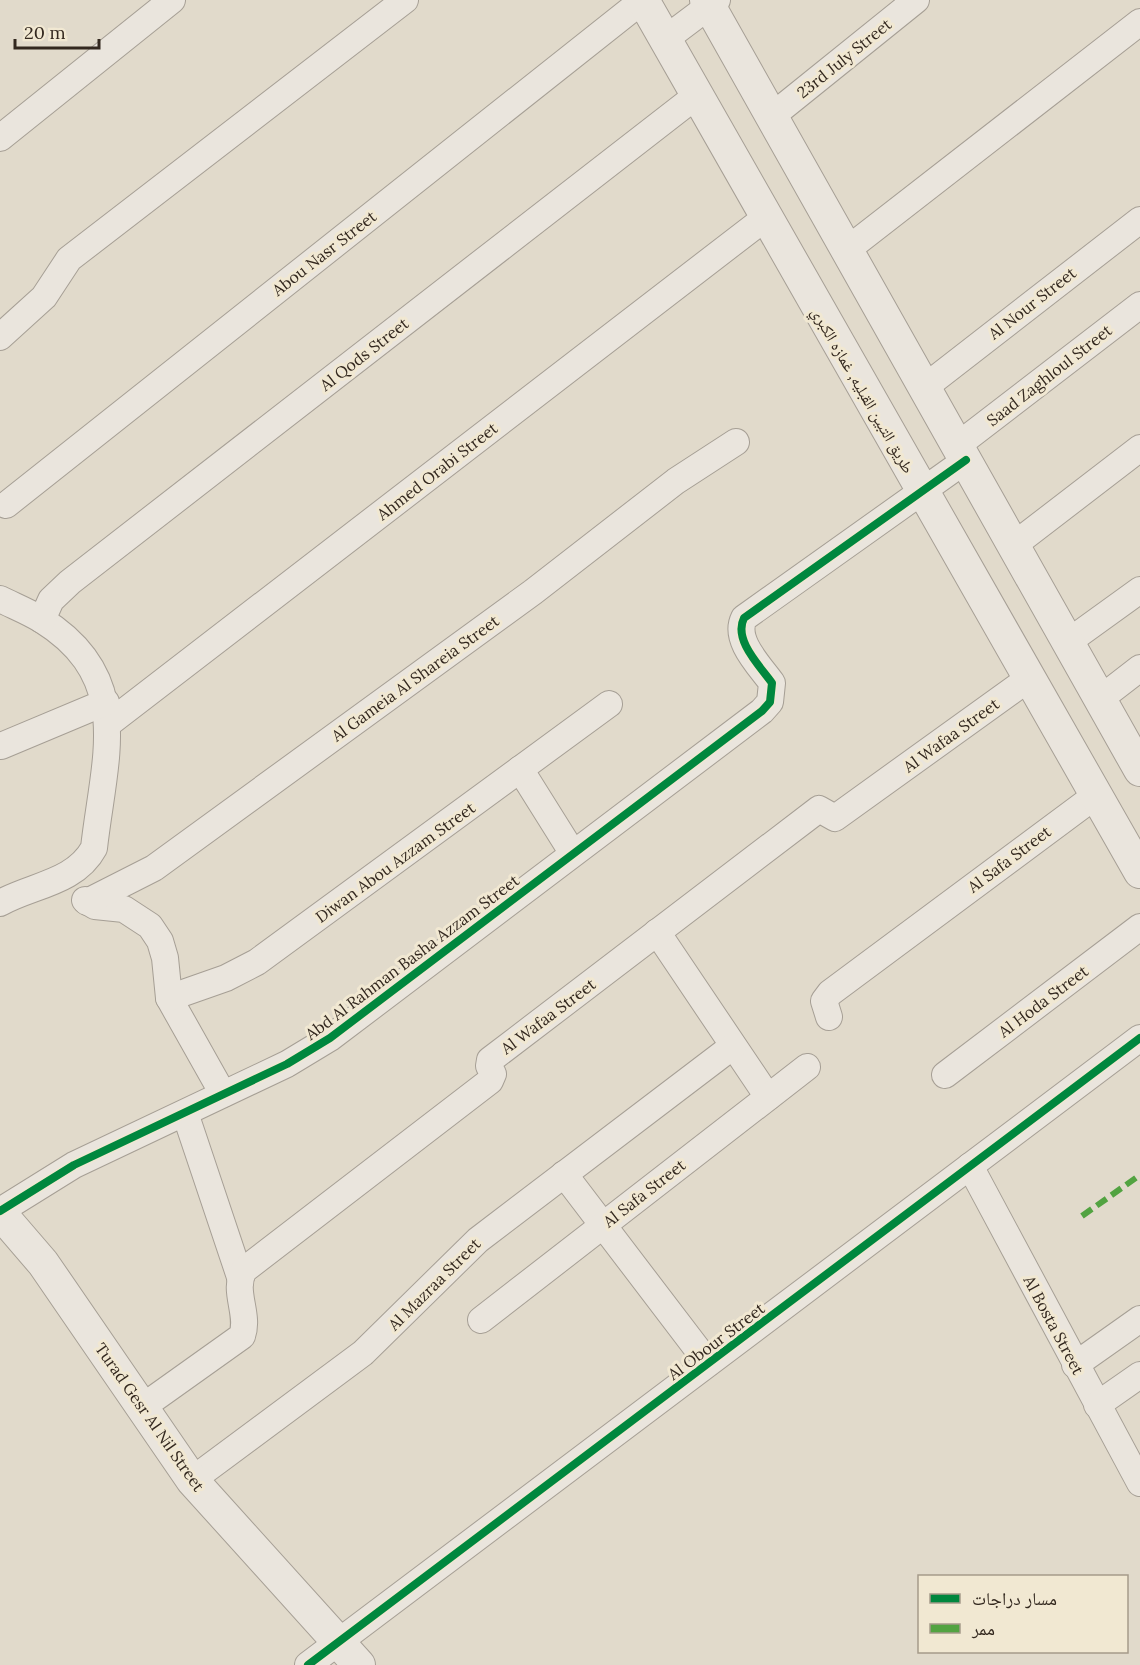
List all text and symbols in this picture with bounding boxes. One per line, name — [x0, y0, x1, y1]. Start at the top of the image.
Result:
scale bar — [15, 12, 99, 50]
street label: 23rd July Street — [793, 13, 896, 102]
text: 20 m — [24, 21, 66, 44]
street label: Abou Nasr Street — [267, 206, 381, 301]
street label: Al Nour Street — [983, 262, 1081, 344]
street label: طريق التبين القبليه, غمازه الكبري — [805, 303, 919, 478]
street label: Al Qods Street — [315, 313, 413, 395]
street label: Saad Zaghloul Street — [982, 319, 1116, 430]
street label: Ahmed Orabi Street — [372, 417, 502, 525]
street label: Al Gameia Al Shareia Street — [327, 610, 503, 746]
street label: Al Wafaa Street — [898, 693, 1003, 777]
street label: Diwan Abou Azzam Street — [311, 797, 479, 927]
street label: Al Safa Street — [963, 821, 1055, 897]
street label: Abd Al Rahman Basha Azzam Street — [300, 870, 524, 1045]
street label: Al Hoda Street — [993, 960, 1093, 1042]
street label: Al Wafaa Street — [496, 973, 600, 1059]
street label: Al Safa Street — [598, 1154, 690, 1232]
street label: Al Mazraa Street — [383, 1233, 485, 1335]
street label: Al Bosta Street — [1019, 1271, 1089, 1379]
street label: Al Obour Street — [663, 1298, 769, 1384]
street label: Turad Gesr Al Nil Street — [91, 1339, 209, 1496]
legend — [918, 1575, 1128, 1653]
text: مسار دراجات — [972, 1587, 1057, 1610]
text: ممر — [971, 1617, 995, 1640]

